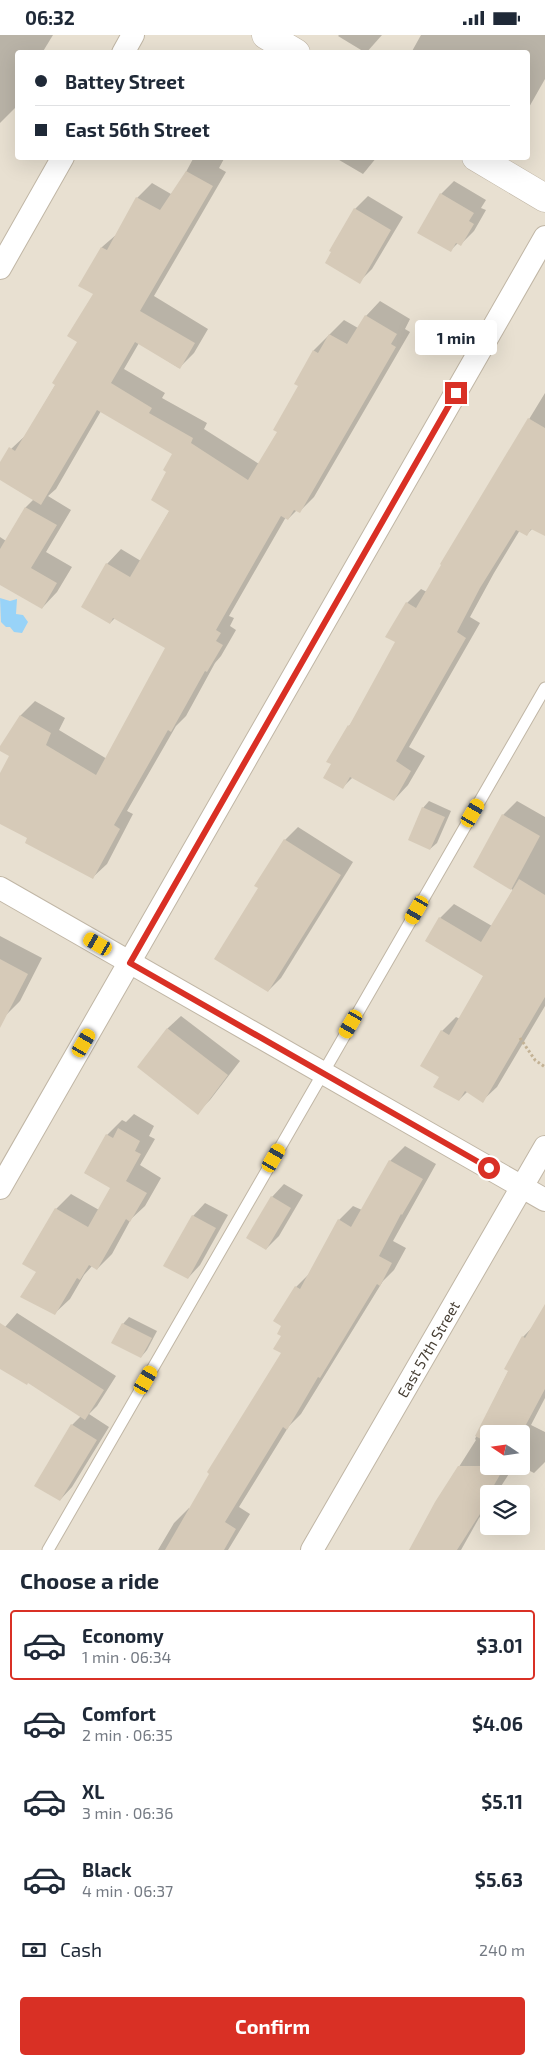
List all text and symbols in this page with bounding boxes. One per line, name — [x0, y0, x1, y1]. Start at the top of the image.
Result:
text: 06:32 — [25, 6, 75, 29]
text: Battey Street — [65, 70, 185, 93]
text: East 56th Street — [65, 118, 210, 141]
callout: 1 min — [415, 321, 497, 355]
text: 1 min — [437, 328, 475, 347]
route end — [445, 382, 467, 404]
car — [459, 796, 486, 830]
car — [403, 893, 430, 927]
car — [81, 930, 114, 958]
car — [337, 1007, 364, 1041]
car — [70, 1026, 97, 1060]
car — [260, 1141, 287, 1175]
route start — [478, 1157, 500, 1179]
street label: East 57th Street — [393, 1297, 463, 1400]
car — [132, 1363, 159, 1397]
north arrow — [480, 1425, 530, 1475]
map controls — [480, 1425, 530, 1535]
button: layers — [480, 1485, 530, 1535]
text: Choose a ride — [20, 1567, 159, 1593]
icon: car — [22, 1623, 67, 1668]
text: Economy — [82, 1624, 164, 1647]
text: $3.01 — [476, 1634, 523, 1657]
text: 1 min · 06:34 — [82, 1647, 171, 1666]
icon: car — [22, 1701, 67, 1746]
text: Comfort — [82, 1702, 156, 1725]
text: $4.06 — [472, 1712, 523, 1735]
text: 2 min · 06:35 — [82, 1725, 173, 1744]
icon: car — [22, 1779, 67, 1824]
text: XL — [82, 1780, 104, 1803]
text: $5.11 — [481, 1790, 523, 1813]
text: 3 min · 06:36 — [82, 1803, 173, 1822]
icon: car — [22, 1857, 67, 1902]
text: Black — [82, 1858, 132, 1881]
text: $5.63 — [475, 1868, 523, 1891]
text: 4 min · 06:37 — [82, 1881, 173, 1900]
icon: cash — [20, 1936, 48, 1964]
text: Cash — [60, 1938, 102, 1961]
text: 240 m — [479, 1940, 525, 1959]
button: Confirm — [20, 1997, 525, 2055]

